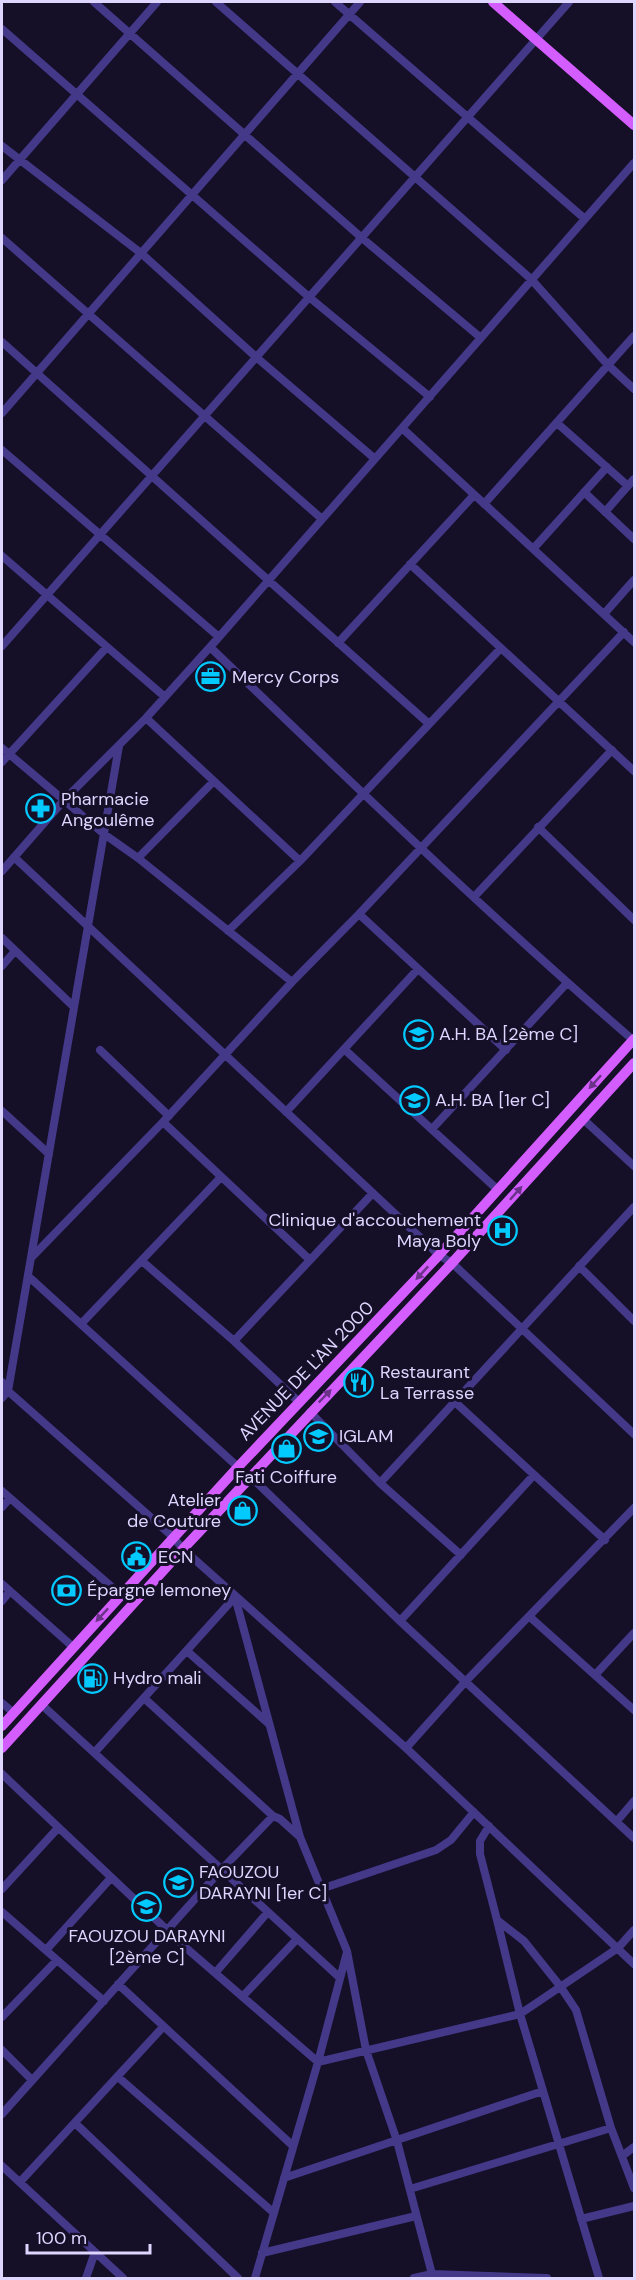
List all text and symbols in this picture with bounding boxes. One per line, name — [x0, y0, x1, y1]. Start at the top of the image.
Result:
office icon: Mercy Corps — [195, 661, 227, 693]
place label: Mercy Corps — [232, 665, 339, 689]
place label: Pharmacie Angoulême — [61, 787, 154, 832]
pharmacy icon: Pharmacie Angoulême — [24, 793, 56, 825]
school or university icon: A.H. BA [2ème C] — [402, 1018, 434, 1050]
place label: A.H. BA [2ème C] — [439, 1022, 578, 1046]
one-way arrow — [589, 1074, 602, 1089]
school or university icon: A.H. BA [1er C] — [398, 1084, 430, 1116]
place label: A.H. BA [1er C] — [435, 1088, 550, 1112]
one-way arrow — [509, 1185, 523, 1200]
place label: Clinique d'accouchement Maya Boly — [268, 1208, 481, 1253]
hospital icon: Clinique d'accouchement Maya Boly — [486, 1214, 518, 1246]
one-way arrow — [415, 1266, 429, 1281]
street label: AVENUE DE L'AN 2000 — [233, 1296, 379, 1446]
place label: Restaurant La Terrasse — [380, 1360, 474, 1405]
restaurant icon: Restaurant La Terrasse — [343, 1366, 375, 1398]
one-way arrow — [318, 1390, 332, 1404]
school or university icon: IGLAM — [302, 1420, 334, 1452]
place label: IGLAM — [339, 1424, 393, 1448]
shop icon: Fati Coiffure — [270, 1432, 302, 1464]
place label: Fati Coiffure — [235, 1465, 337, 1489]
place label: Atelier de Couture — [127, 1488, 221, 1533]
shop icon: Atelier de Couture — [226, 1494, 258, 1526]
public building icon: ECN — [121, 1541, 153, 1573]
place label: ECN — [158, 1545, 194, 1569]
bank icon: Épargne lemoney — [50, 1574, 82, 1606]
place label: Épargne lemoney — [87, 1578, 231, 1602]
one-way arrow — [96, 1607, 109, 1622]
fuel station icon: Hydro mali — [76, 1662, 108, 1694]
place label: Hydro mali — [113, 1666, 202, 1690]
place label: FAOUZOU DARAYNI [1er C] — [199, 1860, 327, 1905]
school or university icon: FAOUZOU DARAYNI [1er C] — [162, 1866, 194, 1898]
school or university icon: FAOUZOU DARAYNI [2ème C] — [131, 1891, 163, 1923]
place label: FAOUZOU DARAYNI [2ème C] — [68, 1924, 226, 1969]
scale bar — [27, 2217, 150, 2255]
text: 100 m — [36, 2226, 87, 2250]

